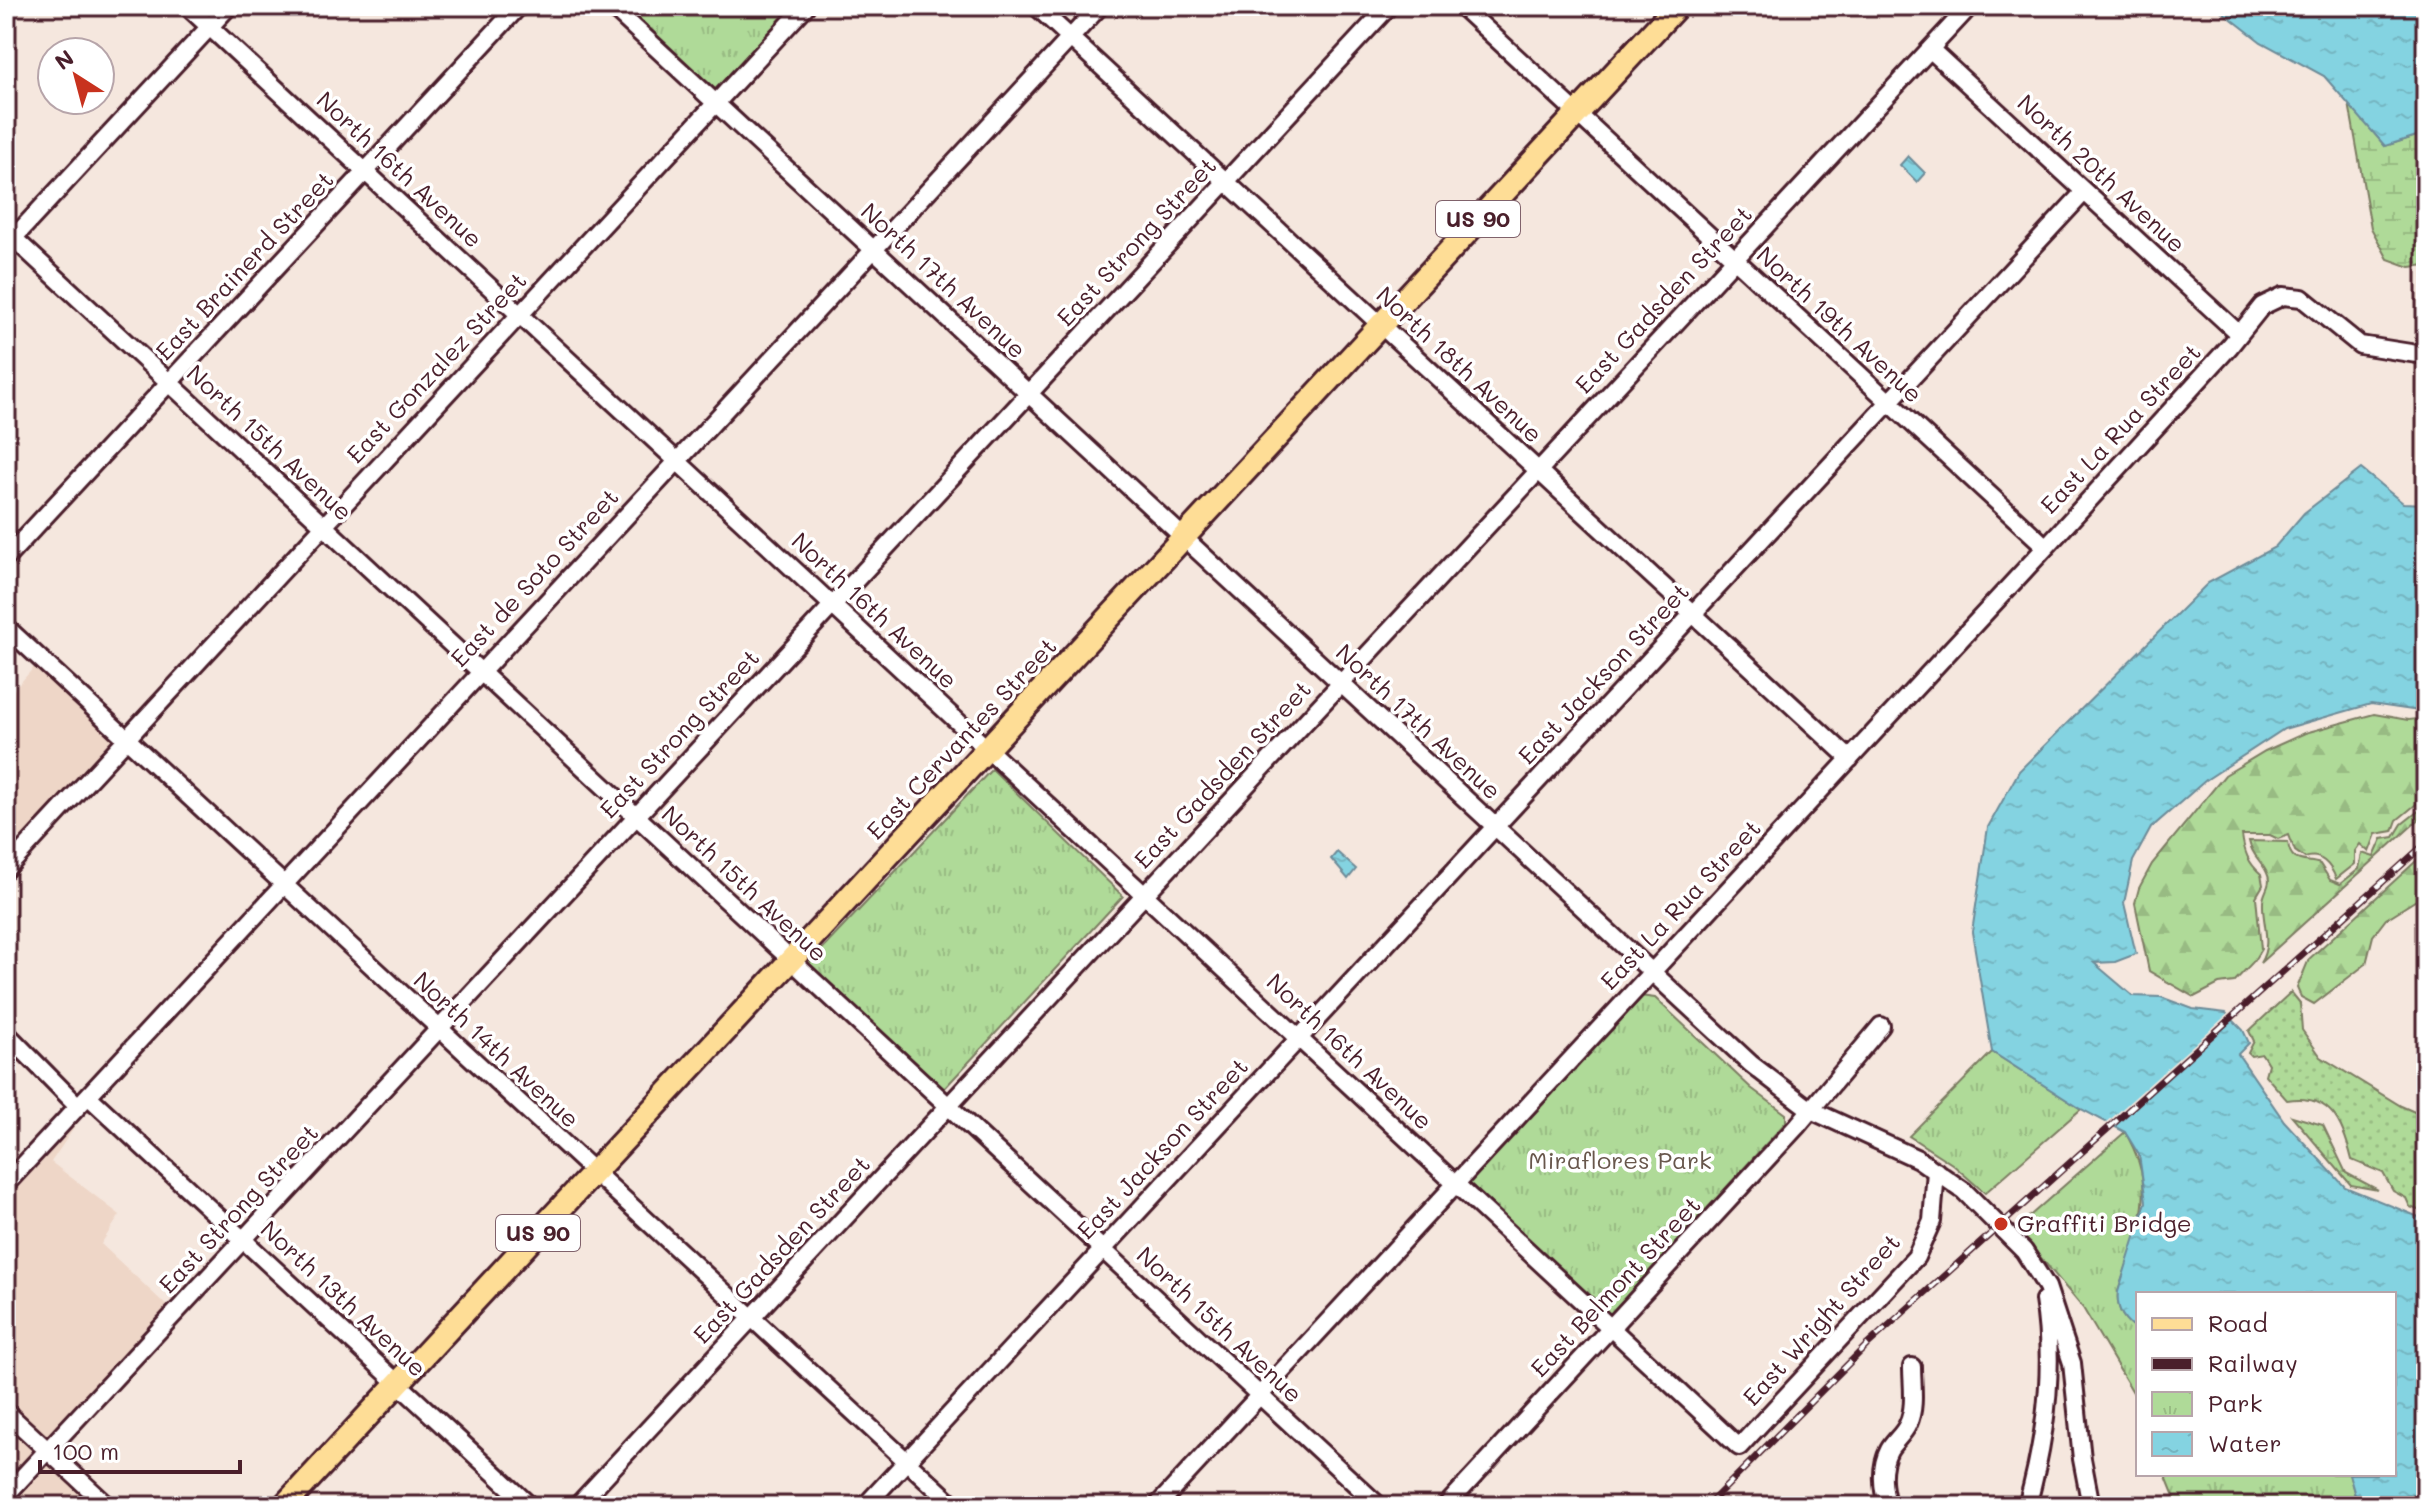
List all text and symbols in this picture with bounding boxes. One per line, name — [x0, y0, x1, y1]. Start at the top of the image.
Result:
north arrow — [36, 36, 116, 116]
text: N — [49, 43, 79, 76]
street label: North 16th Avenue — [311, 84, 490, 254]
street label: North 20th Avenue — [2011, 87, 2193, 259]
street label: East Strong Street — [1049, 150, 1222, 332]
street label: East Brainerd Street — [148, 164, 340, 366]
street label: North 17th Avenue — [855, 195, 1033, 364]
street label: East Gadsden Street — [1568, 199, 1758, 399]
road number: US 90 — [1436, 201, 1520, 237]
street label: North 19th Avenue — [1751, 239, 1929, 409]
street label: East Gonzalez Street — [339, 265, 533, 469]
street label: North 18th Avenue — [1371, 279, 1550, 449]
street label: East La Rua Street — [2033, 336, 2207, 520]
street label: North 15th Avenue — [181, 357, 359, 527]
street label: East de Soto Street — [443, 481, 625, 673]
street label: North 16th Avenue — [786, 525, 965, 695]
street label: East Jackson Street — [1511, 576, 1695, 770]
street label: East Cervantes Street — [859, 631, 1063, 845]
street label: North 17th Avenue — [1330, 636, 1508, 805]
street label: East Strong Street — [592, 642, 765, 824]
street label: East Gadsden Street — [1127, 674, 1317, 874]
street label: North 15th Avenue — [656, 798, 834, 968]
street label: East La Rua Street — [1593, 812, 1767, 996]
street label: North 14th Avenue — [408, 964, 586, 1134]
street label: North 16th Avenue — [1261, 966, 1440, 1136]
street label: East Jackson Street — [1070, 1051, 1254, 1245]
street label: East Strong Street — [151, 1117, 324, 1299]
park label: Miraflores Park — [1528, 1144, 1712, 1175]
street label: East Gadsden Street — [686, 1149, 876, 1349]
street label: East Belmont Street — [1523, 1189, 1707, 1383]
place label: Graffiti Bridge — [2017, 1207, 2192, 1238]
street label: North 13th Avenue — [255, 1213, 433, 1383]
road number: US 90 — [496, 1215, 580, 1251]
marker: Graffiti Bridge — [1992, 1215, 2010, 1233]
street label: East Wright Street — [1735, 1226, 1906, 1412]
street label: North 15th Avenue — [1131, 1239, 1309, 1409]
legend — [2136, 1292, 2396, 1476]
text: Road — [2208, 1307, 2268, 1338]
text: Railway — [2208, 1347, 2298, 1378]
text: Park — [2208, 1387, 2262, 1418]
scale bar — [40, 1424, 240, 1474]
text: Water — [2208, 1427, 2282, 1458]
text: 100 m — [52, 1435, 119, 1466]

